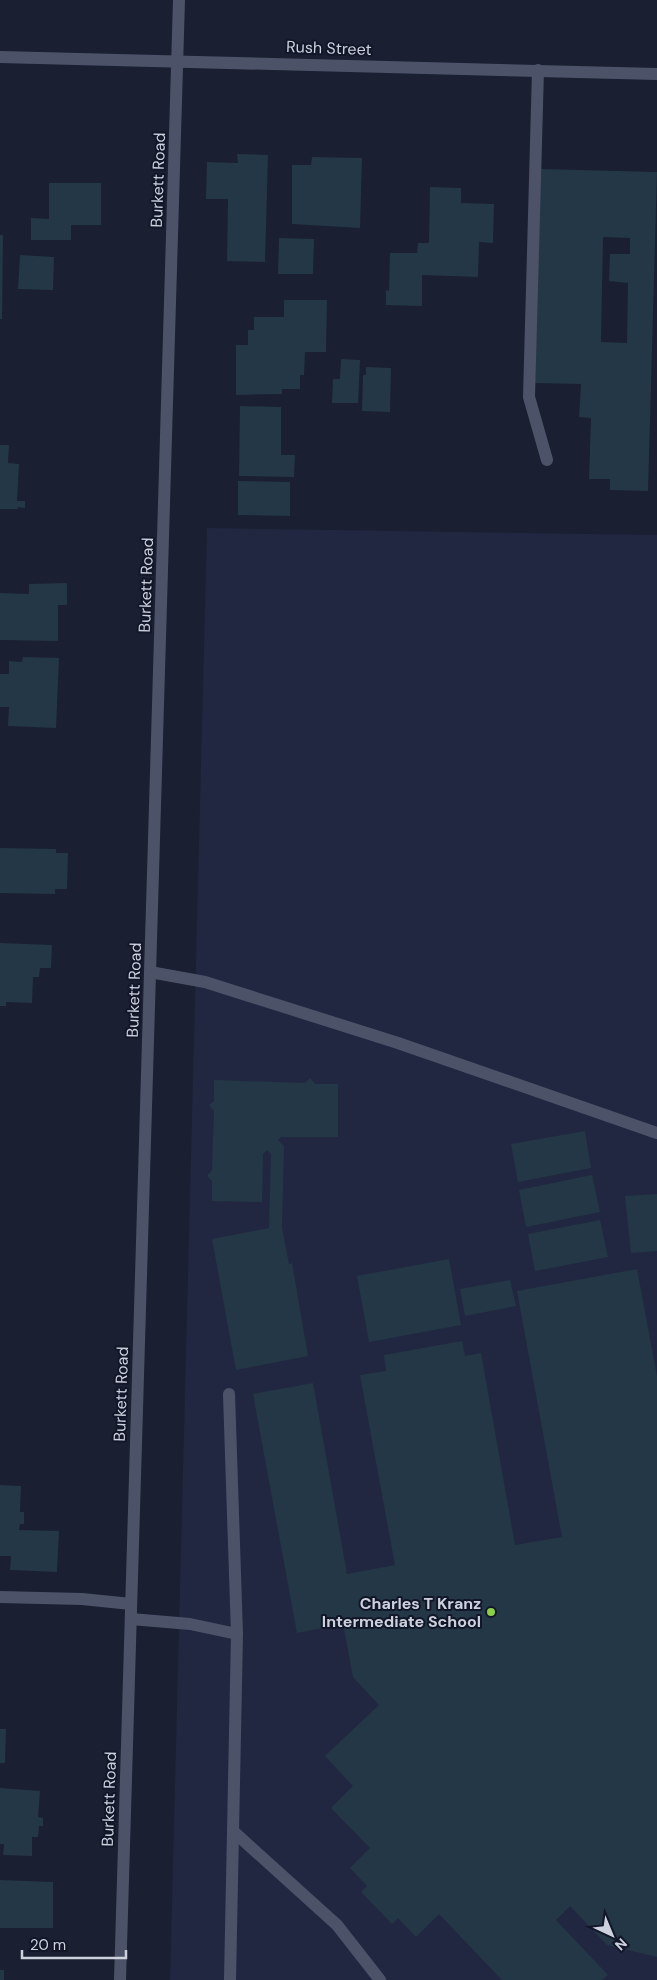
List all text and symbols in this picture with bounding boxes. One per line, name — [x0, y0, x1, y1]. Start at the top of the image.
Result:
street label: Rush Street — [286, 36, 372, 60]
street label: Burkett Road — [146, 132, 170, 228]
street label: Burkett Road — [134, 537, 158, 633]
street label: Burkett Road — [122, 942, 146, 1038]
street label: Burkett Road — [109, 1346, 133, 1442]
place label: Charles T Kranz Intermediate School — [322, 1593, 481, 1632]
marker: Charles T Kranz Intermediate School — [485, 1606, 497, 1618]
street label: Burkett Road — [97, 1751, 121, 1847]
north arrow — [587, 1910, 637, 1960]
scale bar — [22, 1928, 126, 1960]
text: N — [611, 1934, 631, 1954]
text: 20 m — [30, 1935, 66, 1955]

